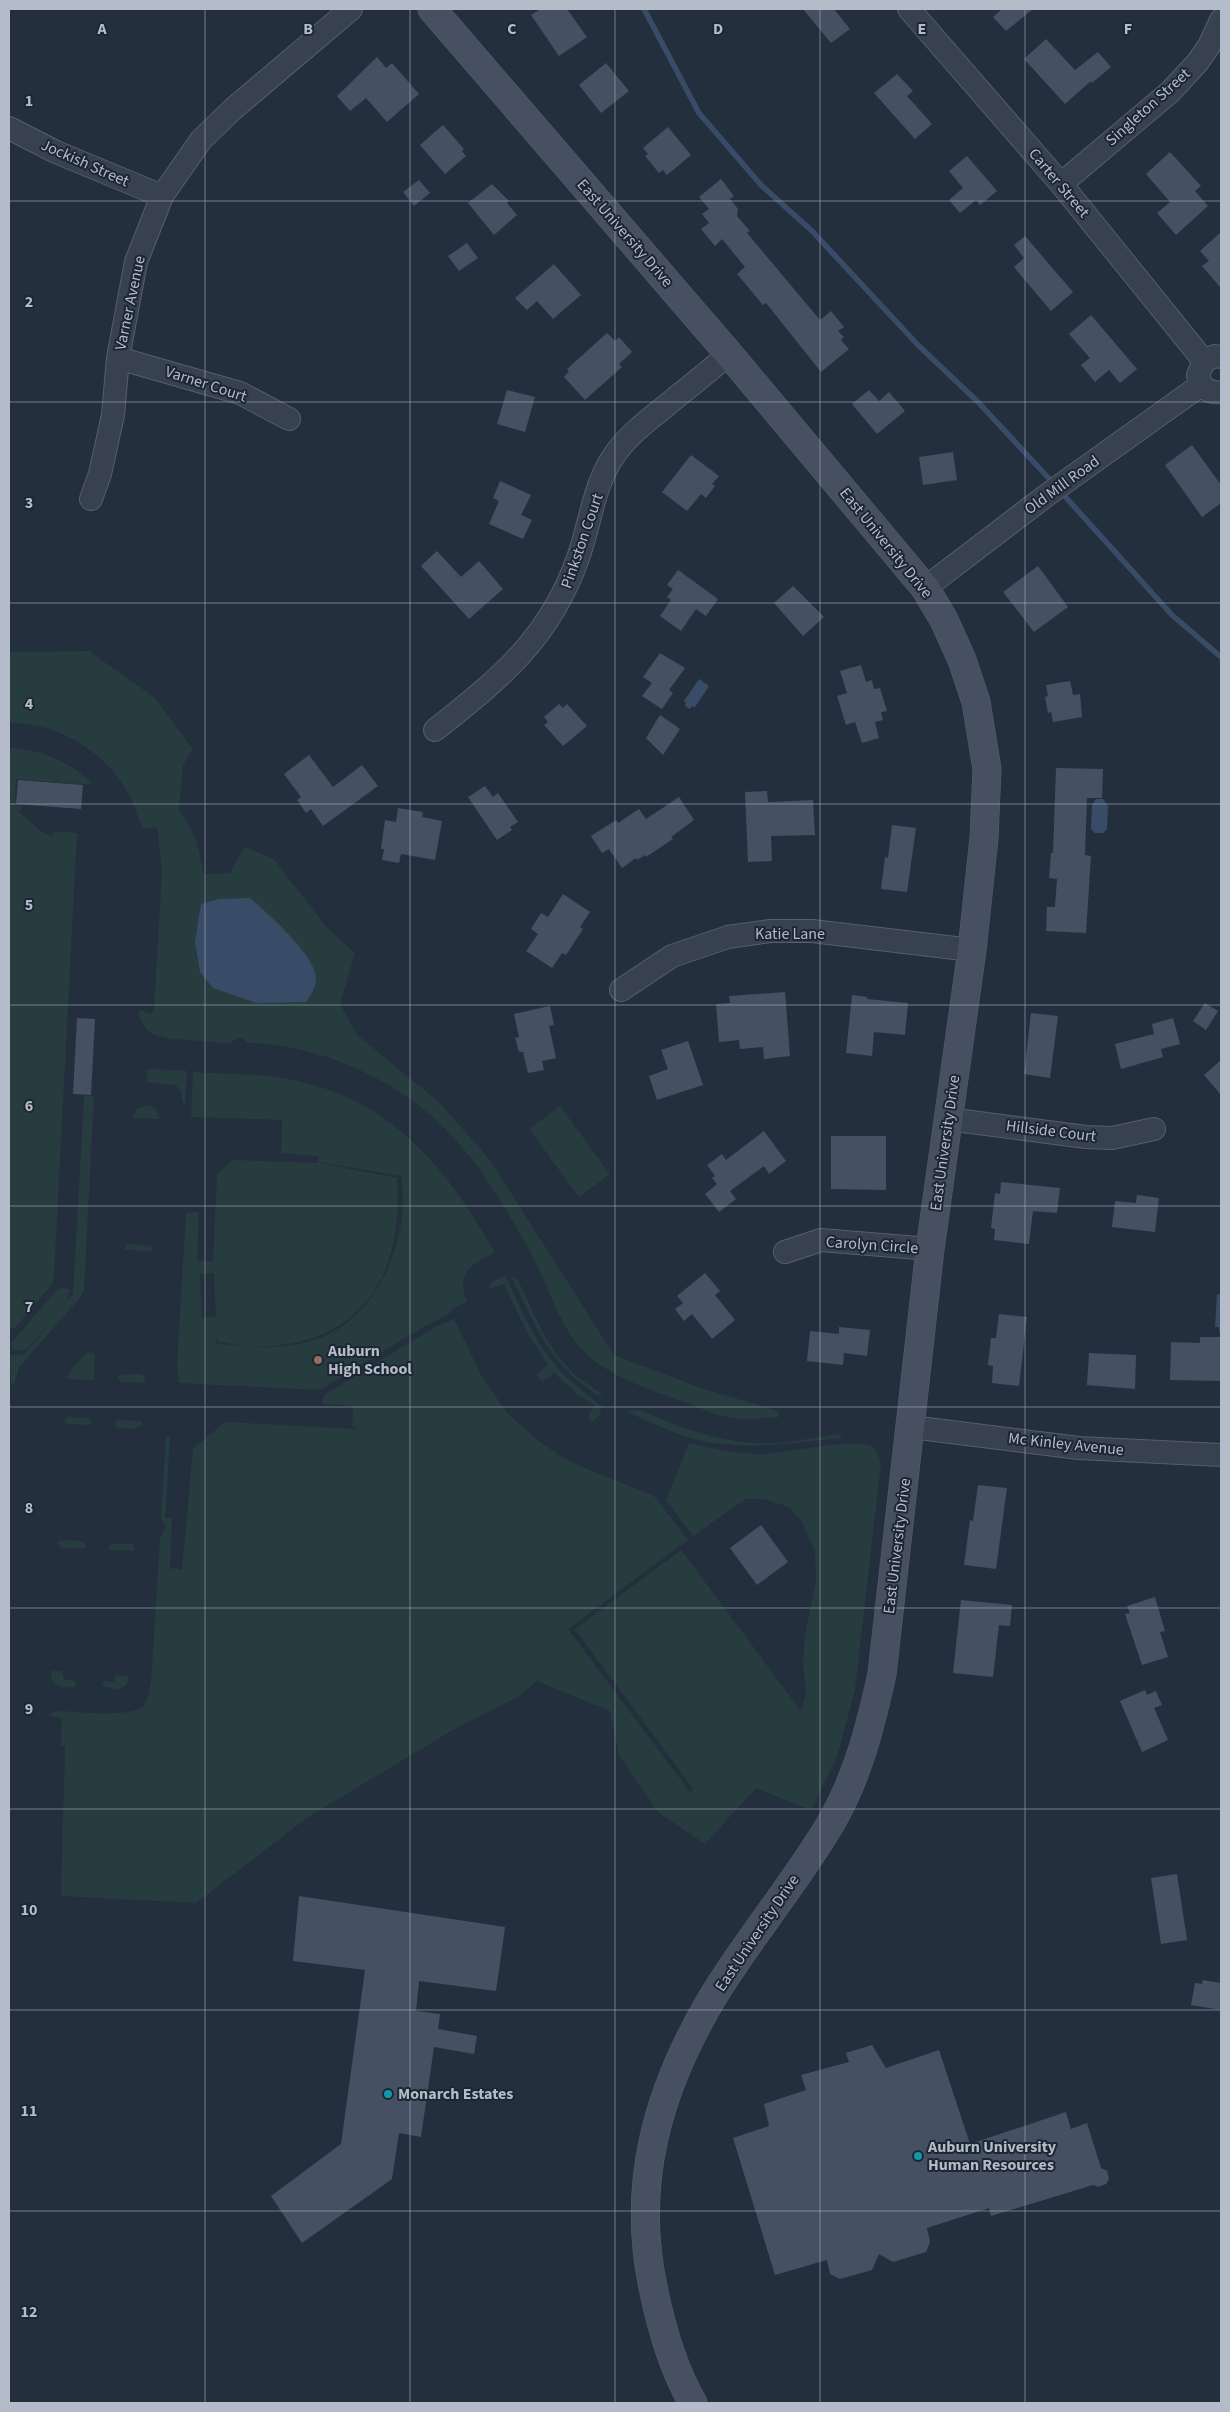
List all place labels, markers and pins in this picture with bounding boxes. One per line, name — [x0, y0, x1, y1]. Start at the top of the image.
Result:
place label: Auburn High School — [327, 1340, 412, 1380]
marker: Auburn High School — [312, 1354, 324, 1366]
place label: Monarch Estates — [398, 2083, 513, 2105]
marker: Monarch Estates — [382, 2088, 394, 2100]
place label: Auburn University Human Resources — [927, 2136, 1057, 2176]
marker: Auburn University Human Resources — [912, 2150, 924, 2162]

